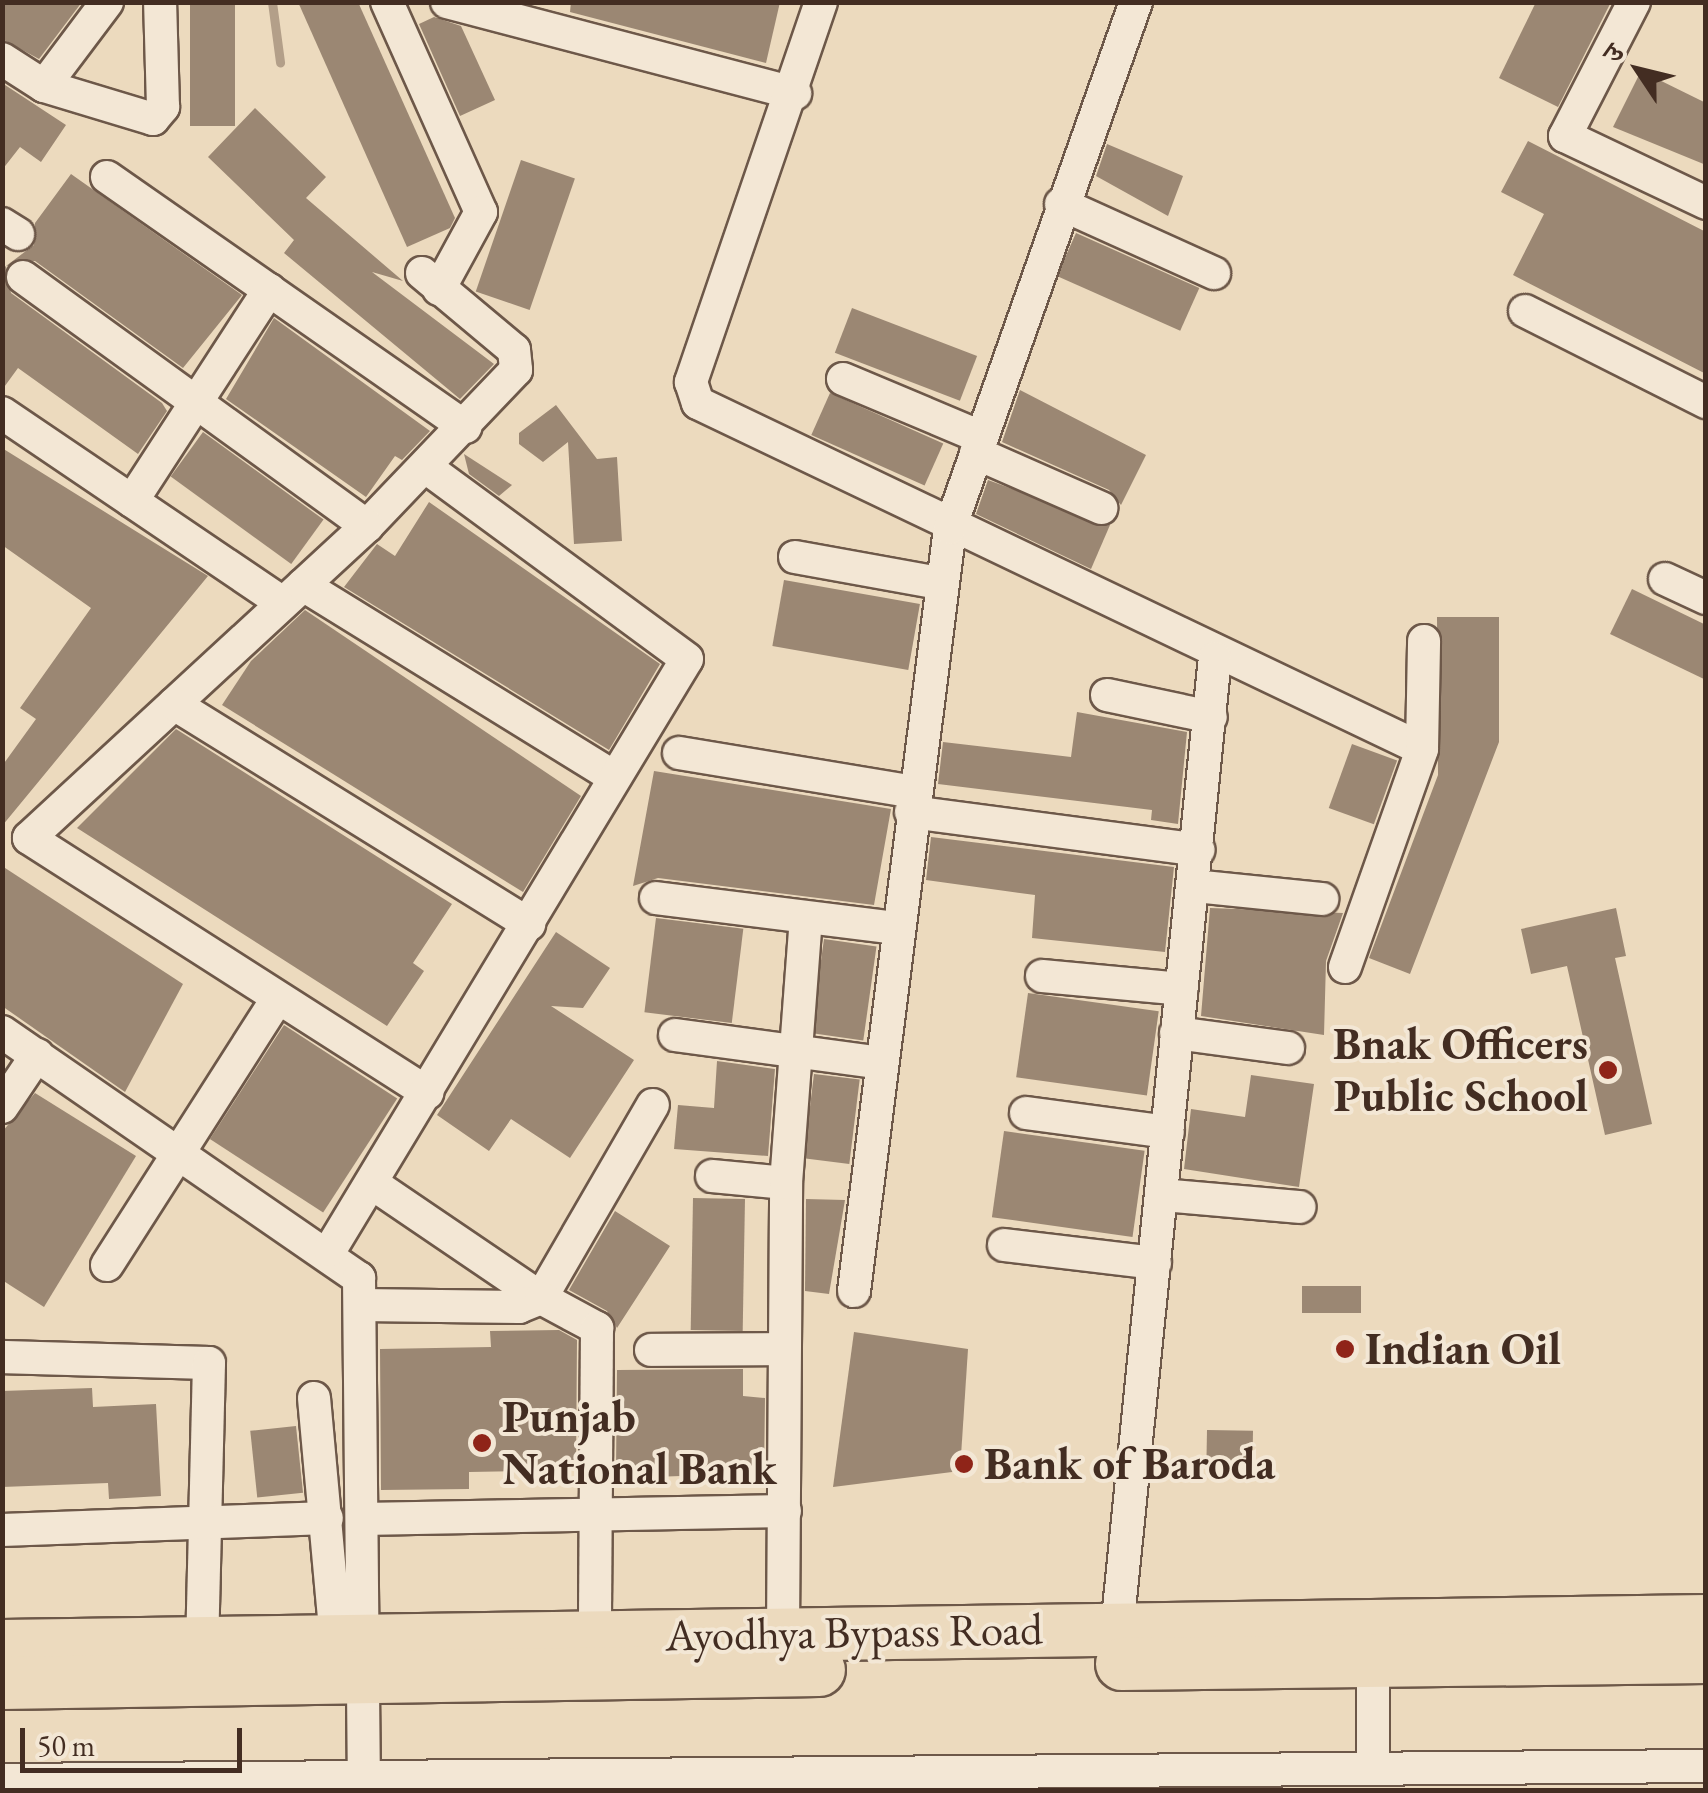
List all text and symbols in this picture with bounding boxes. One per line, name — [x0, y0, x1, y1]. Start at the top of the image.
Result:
north arrow — [1588, 20, 1688, 120]
text: उ — [1595, 37, 1632, 69]
place label: Bnak Officers Public School — [1333, 1017, 1588, 1123]
marker: Bnak Officers Public School — [1597, 1059, 1619, 1081]
place label: Indian Oil — [1365, 1322, 1561, 1376]
marker: Indian Oil — [1334, 1338, 1356, 1360]
place label: Punjab National Bank — [502, 1390, 777, 1496]
marker: Punjab National Bank — [471, 1432, 493, 1454]
place label: Bank of Baroda — [984, 1437, 1275, 1491]
marker: Bank of Baroda — [953, 1453, 975, 1475]
street label: Ayodhya Bypass Road — [665, 1602, 1043, 1662]
scale bar — [25, 1708, 248, 1770]
text: 50 m — [37, 1726, 95, 1765]

